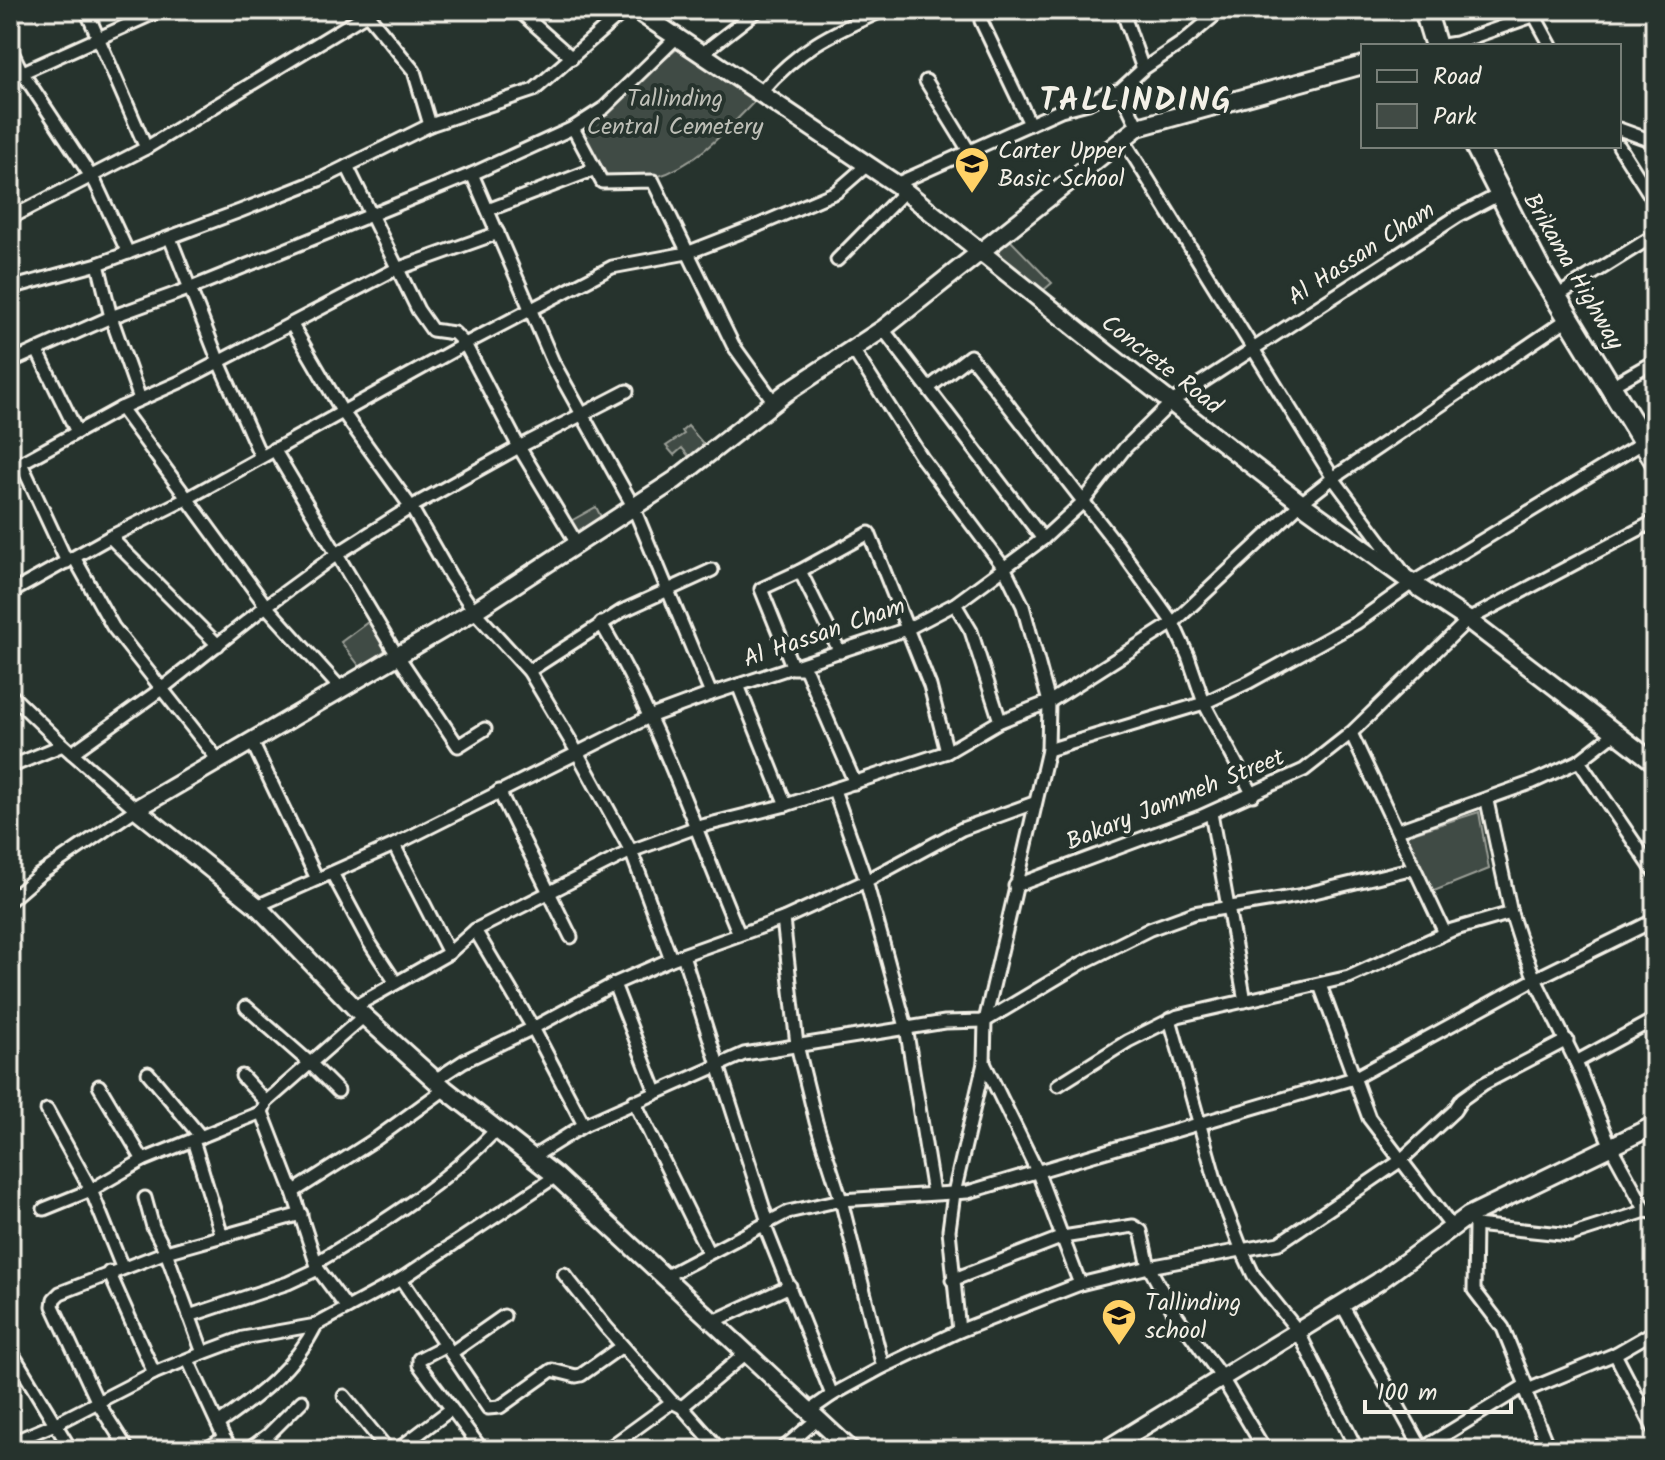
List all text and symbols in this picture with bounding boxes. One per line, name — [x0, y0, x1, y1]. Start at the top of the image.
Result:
legend — [1361, 44, 1621, 148]
text: Road — [1433, 58, 1482, 97]
district label: TALLINDING — [1039, 76, 1233, 127]
park label: Tallinding Central Cemetery — [587, 80, 764, 147]
text: Park — [1433, 98, 1477, 137]
place label: Carter Upper Basic School — [998, 132, 1127, 199]
school or university icon: Carter Upper Basic School — [953, 145, 991, 195]
street label: Brikama Highway — [1512, 186, 1634, 358]
street label: Al Hassan Cham — [1280, 192, 1443, 317]
street label: Concrete Road — [1092, 305, 1231, 426]
street label: Al Hassan Cham — [738, 587, 911, 679]
street label: Bakary Jammeh Street — [1060, 738, 1291, 862]
place label: Tallinding school — [1145, 1284, 1241, 1351]
school or university icon: Tallinding school — [1100, 1297, 1138, 1347]
scale bar — [1365, 1364, 1511, 1414]
text: 100 m — [1377, 1374, 1437, 1413]

